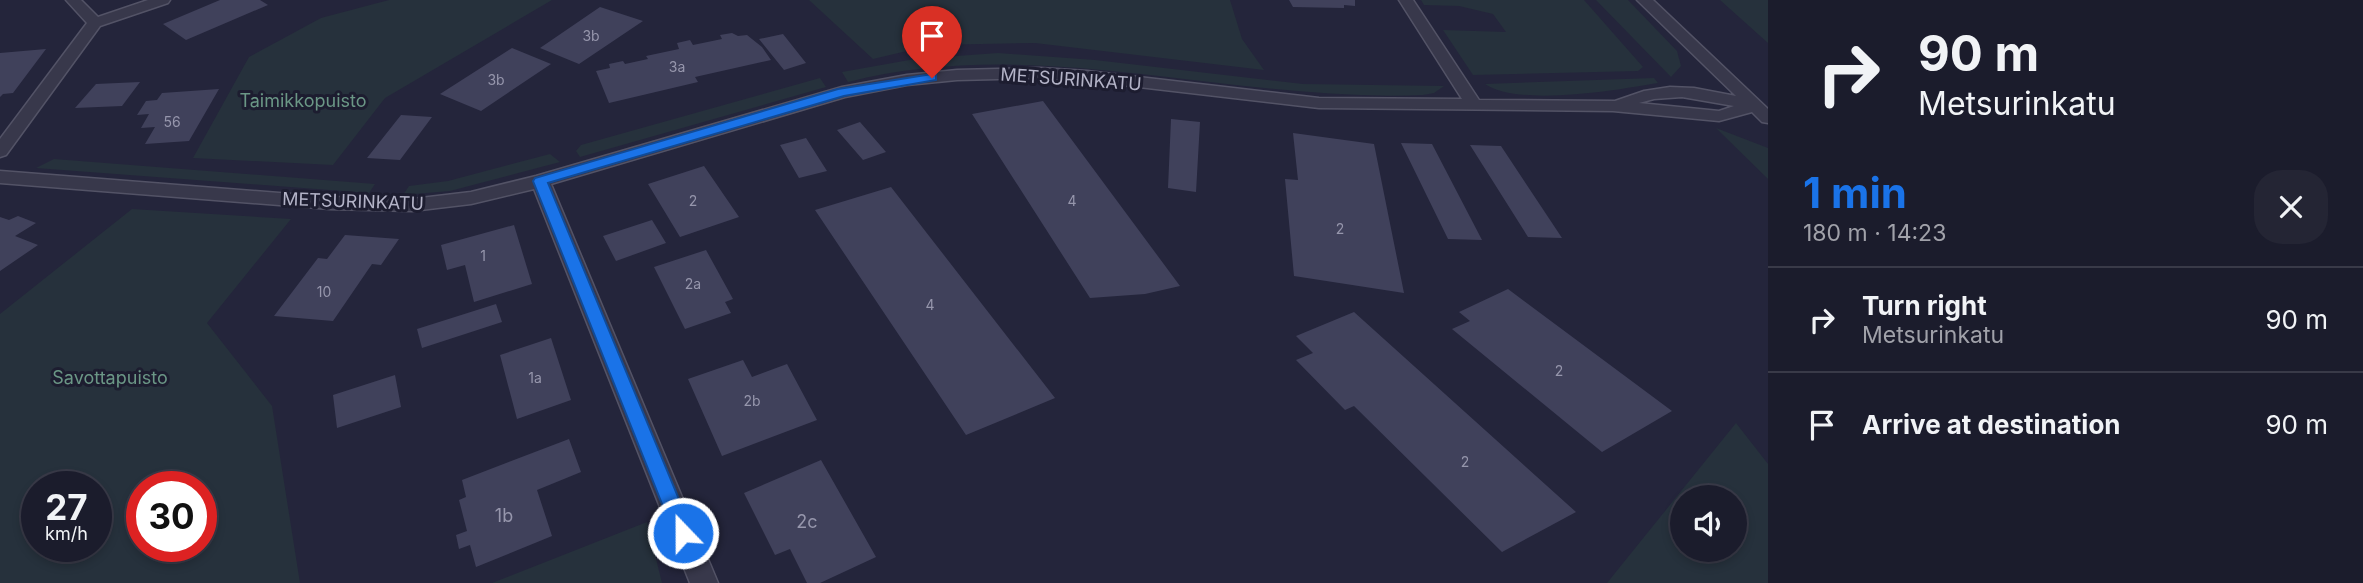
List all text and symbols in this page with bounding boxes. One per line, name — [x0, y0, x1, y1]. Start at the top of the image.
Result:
pin — [902, 6, 962, 78]
icon: arrive — [913, 17, 951, 55]
text: 90 m — [1918, 24, 2039, 83]
house number: 3b — [582, 27, 600, 44]
icon: right — [1803, 28, 1894, 119]
house number: 3a — [669, 58, 685, 75]
street label: METSURINKATU — [1000, 64, 1142, 94]
house number: 3b — [487, 71, 505, 88]
text: Metsurinkatu — [1918, 84, 2116, 123]
park label: Taimikkopuisto — [239, 90, 367, 111]
house number: 56 — [163, 113, 181, 130]
text: 1 min — [1803, 167, 1907, 218]
button: close — [2254, 170, 2328, 244]
street label: METSURINKATU — [282, 188, 424, 214]
house number: 2 — [689, 192, 697, 209]
house number: 4 — [1067, 192, 1077, 209]
text: 180 m · 14:23 — [1803, 219, 1946, 247]
house number: 2 — [1336, 220, 1344, 237]
house number: 1 — [480, 247, 486, 264]
house number: 2a — [685, 275, 701, 292]
house number: 10 — [317, 283, 331, 300]
text: Turn right — [1862, 290, 1987, 321]
house number: 4 — [925, 296, 935, 313]
icon: right — [1803, 301, 1841, 339]
text: 90 m — [2265, 304, 2328, 335]
text: Metsurinkatu — [1862, 321, 2004, 349]
house number: 2 — [1555, 362, 1563, 379]
park label: Savottapuisto — [52, 367, 168, 388]
house number: 1a — [528, 369, 542, 386]
house number: 2b — [743, 392, 761, 409]
icon: arrive — [1803, 406, 1841, 444]
text: Arrive at destination — [1862, 409, 2121, 440]
text: 90 m — [2265, 409, 2328, 440]
house number: 2 — [1461, 453, 1469, 470]
speed limit sign: 30 — [126, 471, 217, 562]
map controls — [1670, 485, 1747, 562]
button: sound — [1670, 485, 1747, 562]
text: 27 — [45, 486, 88, 528]
position arrow — [646, 496, 720, 570]
house number: 1b — [495, 505, 513, 526]
house number: 2c — [796, 511, 818, 532]
text: km/h — [45, 523, 88, 544]

